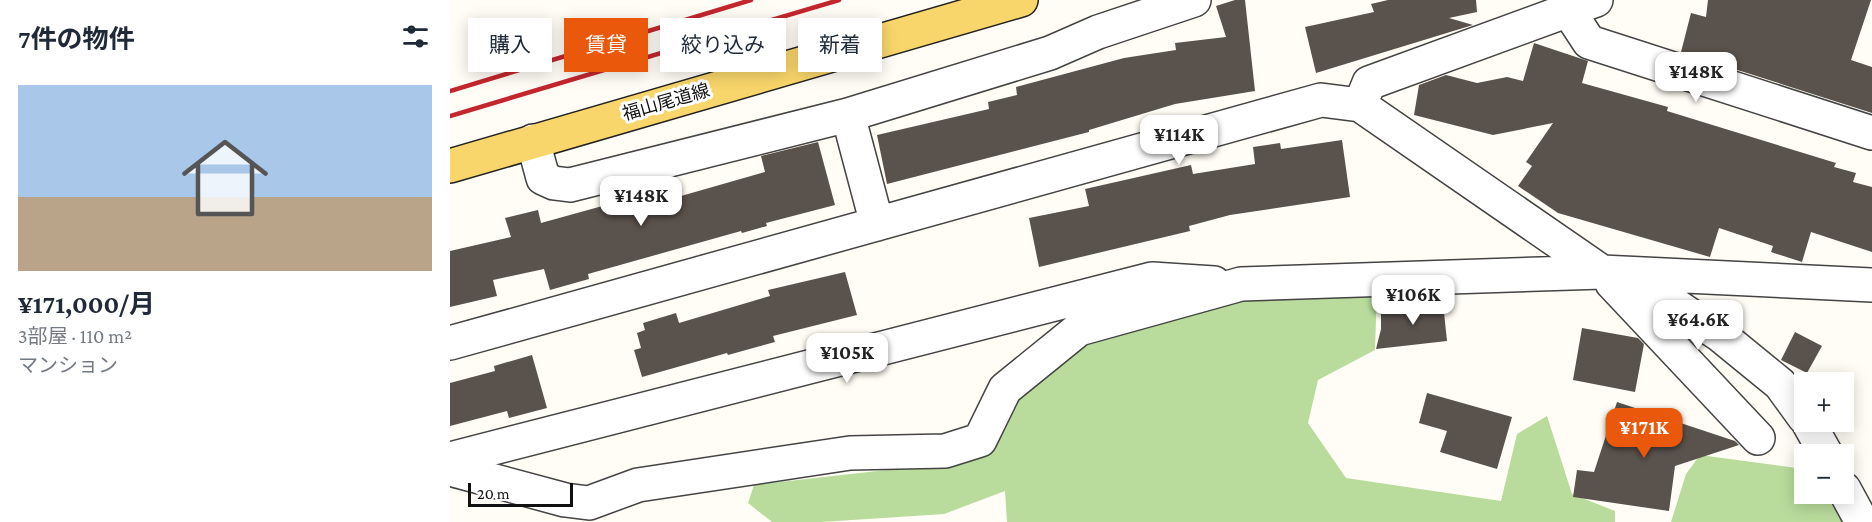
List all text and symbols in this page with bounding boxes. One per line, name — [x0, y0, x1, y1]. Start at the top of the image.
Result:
chip: 購入 — [468, 18, 552, 72]
chip: 賃貸 — [564, 18, 648, 72]
chip: 絞り込み — [660, 18, 786, 72]
chip: 新着 — [798, 18, 882, 72]
icon: filters — [399, 20, 432, 53]
text: 7件の物件 — [18, 25, 135, 54]
pin: ¥148K — [1654, 52, 1738, 103]
text: ¥148K — [1669, 60, 1723, 82]
street label: 福山尾道線 — [620, 80, 712, 124]
pin: ¥114K — [1137, 115, 1221, 166]
text: ¥114K — [1154, 123, 1204, 145]
icon: home — [171, 124, 279, 232]
pin: ¥148K — [599, 176, 683, 227]
text: ¥148K — [614, 184, 668, 206]
pin: ¥106K — [1371, 275, 1455, 326]
text: ¥106K — [1386, 283, 1440, 305]
text: ¥171,000/月 — [18, 290, 155, 319]
pin: ¥64.6K — [1649, 300, 1747, 351]
text: ¥64.6K — [1667, 308, 1729, 330]
text: 3部屋 · 110 m² — [18, 325, 132, 347]
pin: ¥105K — [805, 333, 889, 384]
text: ¥105K — [820, 341, 874, 363]
text: マンション — [18, 354, 118, 376]
map controls — [1794, 372, 1854, 504]
button: + — [1794, 372, 1854, 432]
pin: ¥171K — [1602, 408, 1686, 459]
text: ¥171K — [1620, 416, 1668, 438]
button: − — [1794, 444, 1854, 504]
scale bar — [468, 480, 573, 508]
text: 20 m — [477, 485, 510, 502]

